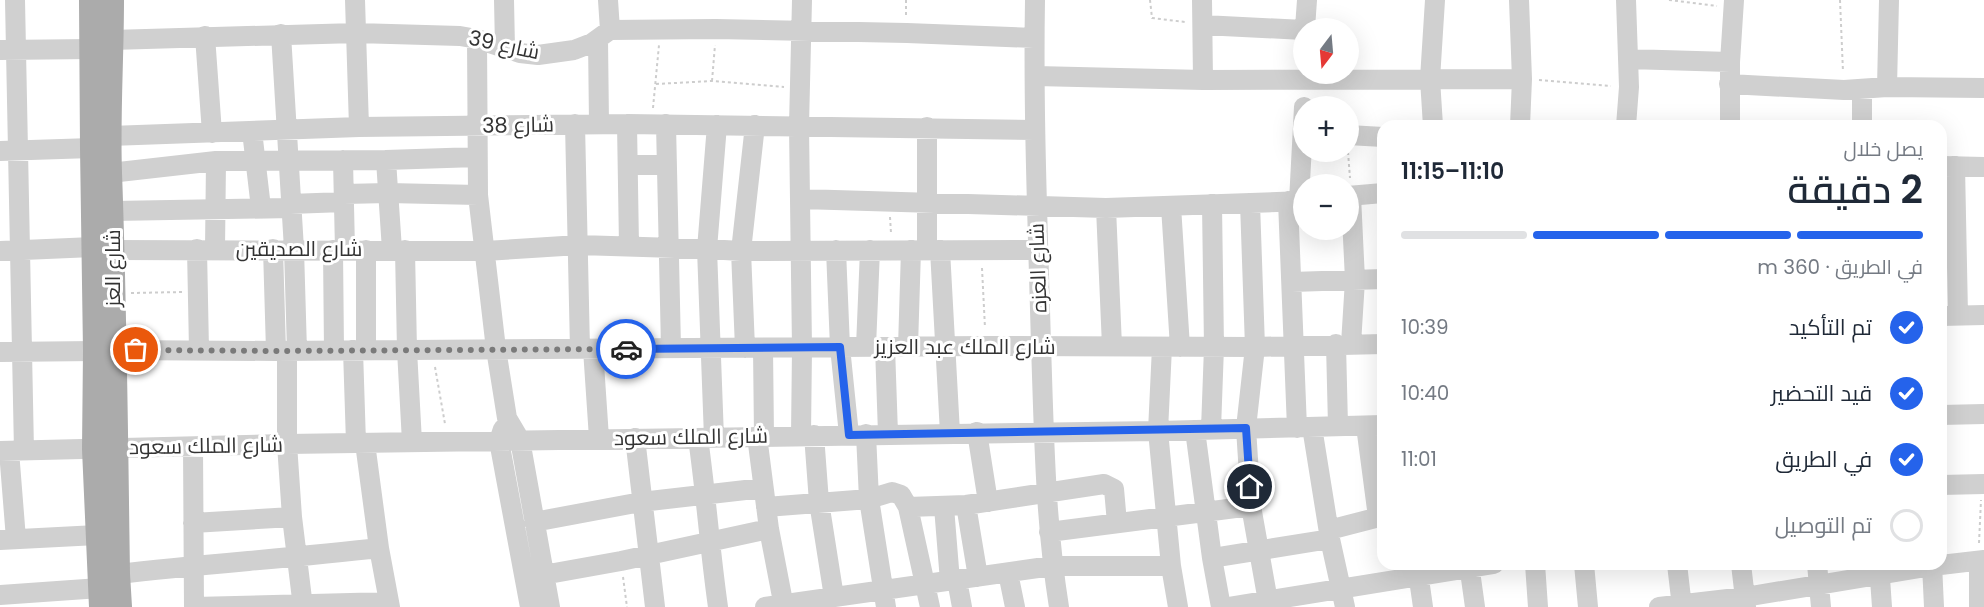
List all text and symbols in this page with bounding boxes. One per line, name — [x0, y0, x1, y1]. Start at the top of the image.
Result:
north arrow — [1293, 18, 1359, 84]
map controls — [1293, 18, 1359, 240]
street label: شارع 39 — [466, 23, 542, 66]
button: + — [1293, 96, 1359, 162]
street label: شارع 38 — [482, 109, 554, 140]
text: يصل خلال — [1843, 135, 1923, 163]
text: 11:10–11:15 — [1401, 156, 1504, 187]
text: 2 دقيقة — [1787, 162, 1923, 217]
button: − — [1293, 174, 1359, 240]
street label: شارع العزه — [1021, 223, 1054, 313]
street label: شارع العز — [98, 229, 127, 308]
street label: شارع الصديقين — [236, 234, 362, 263]
text: في الطريق · 360 m — [1757, 253, 1923, 281]
icon: check — [1890, 311, 1923, 344]
text: تم التأكيد — [1789, 312, 1872, 343]
text: 10:39 — [1401, 313, 1449, 341]
courier — [596, 319, 656, 379]
pin — [110, 324, 161, 375]
street label: شارع الملك عبد العزيز — [873, 332, 1056, 361]
icon: bag — [119, 333, 152, 366]
icon: car — [610, 333, 643, 366]
icon: check — [1890, 377, 1923, 410]
text: قيد التحضير — [1771, 378, 1872, 409]
text: 10:40 — [1401, 379, 1449, 407]
street label: شارع الملك سعود — [614, 421, 768, 452]
street label: شارع الملك سعود — [129, 430, 283, 461]
icon: check — [1890, 443, 1923, 476]
text: في الطريق — [1775, 444, 1872, 475]
text: 11:01 — [1401, 445, 1437, 473]
pin — [1224, 461, 1275, 512]
icon: home — [1233, 470, 1266, 503]
text: تم التوصيل — [1775, 510, 1872, 541]

